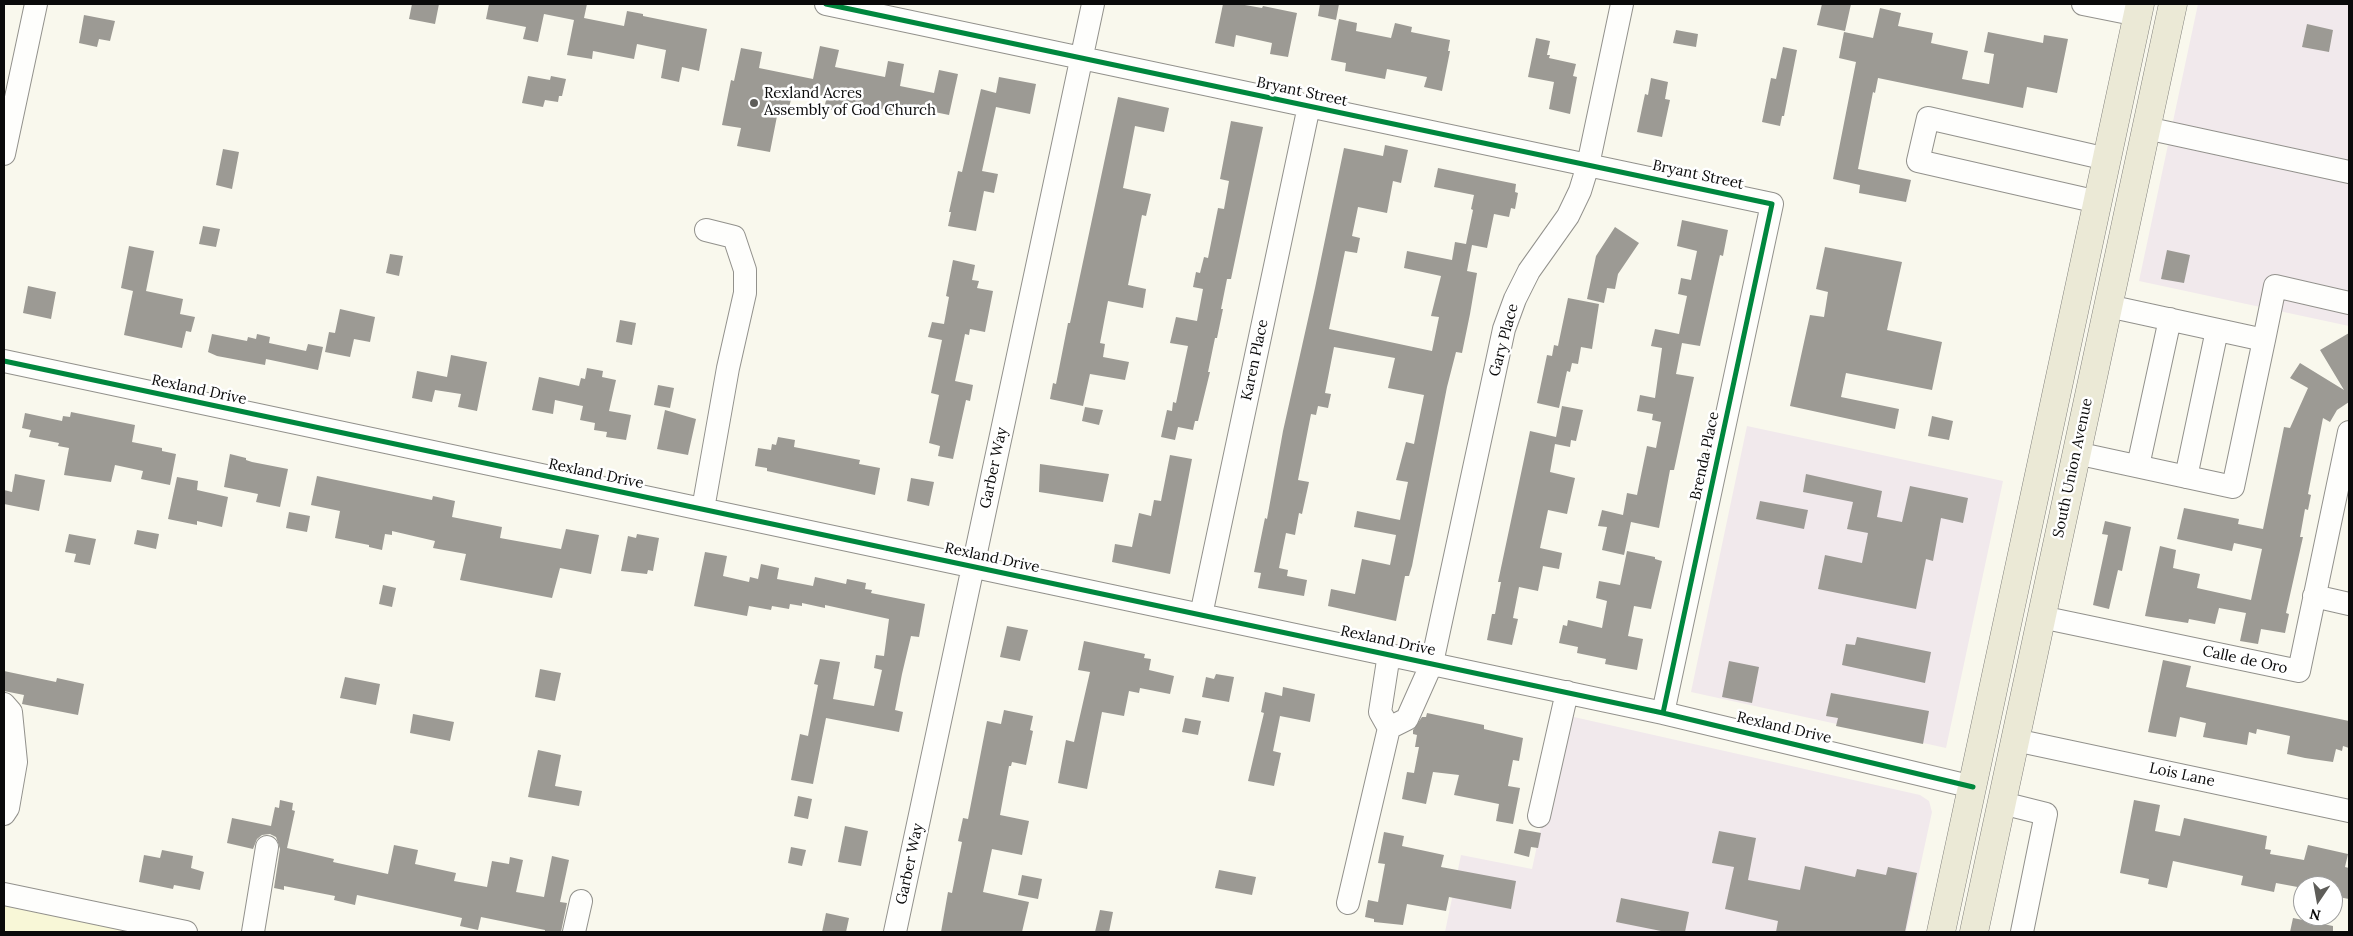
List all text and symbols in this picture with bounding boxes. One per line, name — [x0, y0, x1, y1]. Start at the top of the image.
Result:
street label: Bryant Street — [1255, 74, 1349, 110]
place label: Rexland Acres Assembly of God Church — [764, 85, 936, 120]
marker: Rexland Acres Assembly of God Church — [748, 97, 760, 109]
street label: Bryant Street — [1651, 157, 1745, 193]
street label: Gary Place — [1486, 302, 1522, 378]
street label: Karen Place — [1238, 318, 1272, 402]
street label: Rexland Drive — [150, 371, 248, 409]
street label: South Union Avenue — [2049, 397, 2097, 539]
street label: Brenda Place — [1687, 410, 1723, 502]
street label: Garber Way — [977, 426, 1011, 510]
street label: Rexland Drive — [547, 455, 645, 493]
street label: Rexland Drive — [943, 539, 1041, 577]
street label: Rexland Drive — [1339, 622, 1437, 660]
street label: Calle de Oro — [2201, 642, 2289, 678]
street label: Rexland Drive — [1735, 708, 1833, 748]
street label: Lois Lane — [2148, 759, 2216, 791]
street label: Garber Way — [893, 822, 927, 906]
north arrow — [2293, 876, 2343, 926]
text: N — [2308, 905, 2322, 925]

